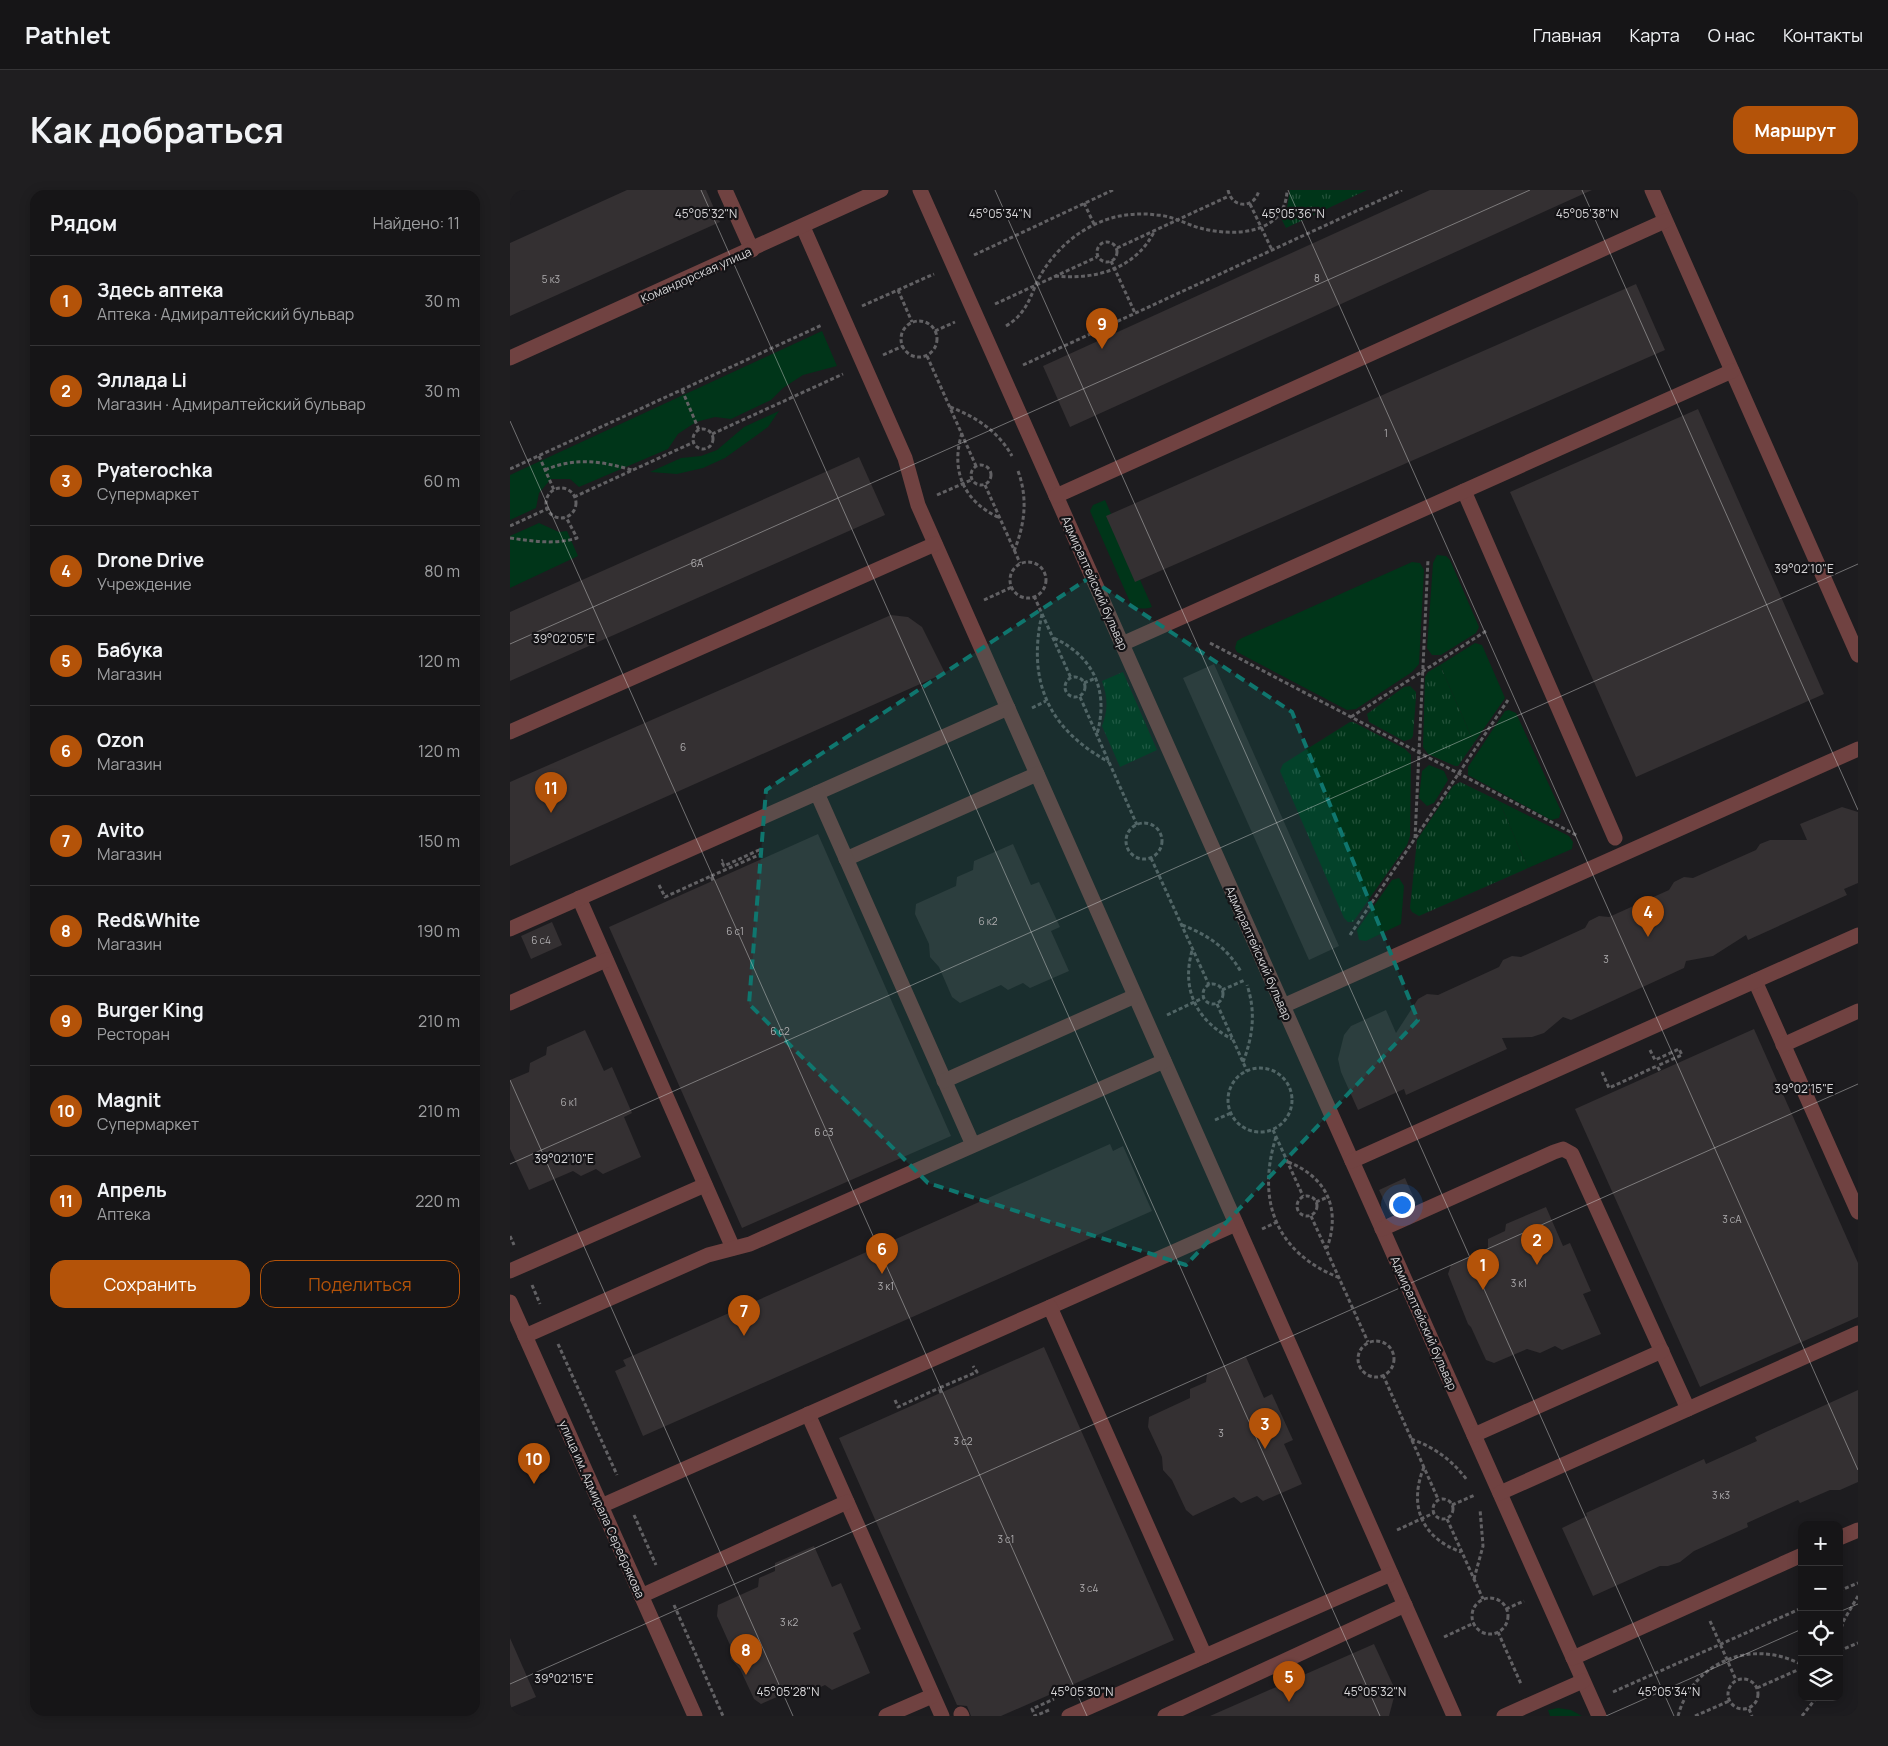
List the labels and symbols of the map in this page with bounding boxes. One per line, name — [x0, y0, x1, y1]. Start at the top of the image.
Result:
text: 45°05'32"N — [675, 205, 737, 222]
text: 45°05'34"N — [969, 205, 1031, 222]
text: 45°05'36"N — [1261, 205, 1325, 222]
text: 45°05'38"N — [1556, 205, 1618, 222]
street label: Командорская улица — [638, 243, 754, 307]
house number: 8 — [1314, 271, 1320, 285]
house number: 5 к3 — [542, 272, 560, 286]
pin: 9 — [1086, 308, 1118, 349]
house number: 1 — [1384, 426, 1388, 440]
street label: Адмиралтейский бульвар — [1058, 513, 1132, 653]
house number: 6А — [691, 556, 704, 570]
text: 39°02'10"E — [1774, 560, 1834, 577]
text: 39°02'05"E — [533, 630, 595, 647]
house number: 6 — [680, 740, 686, 754]
pin: 11 — [535, 772, 567, 813]
street label: Адмиралтейский бульвар — [1222, 883, 1296, 1023]
pin: 4 — [1632, 896, 1664, 937]
house number: 6 к2 — [979, 914, 998, 928]
house number: 6 с1 — [726, 924, 744, 938]
house number: 6 с4 — [531, 933, 551, 947]
house number: 3 — [1603, 952, 1609, 966]
house number: 6 с2 — [770, 1024, 790, 1038]
text: 39°02'15"E — [1774, 1080, 1834, 1097]
house number: 6 к1 — [560, 1095, 578, 1109]
house number: 6 с3 — [814, 1125, 834, 1139]
text: 39°02'10"E — [534, 1150, 594, 1167]
your location — [1389, 1192, 1415, 1218]
house number: 3 сА — [1722, 1212, 1742, 1226]
pin: 2 — [1521, 1224, 1553, 1265]
pin: 6 — [866, 1233, 898, 1274]
pin: 1 — [1467, 1249, 1499, 1290]
street label: Адмиралтейский бульвар — [1387, 1253, 1461, 1393]
house number: 3 к1 — [1511, 1276, 1527, 1290]
house number: 3 к1 — [878, 1279, 894, 1293]
pin: 7 — [728, 1295, 760, 1336]
pin: 3 — [1249, 1408, 1281, 1449]
street label: улица им. Адмирала Серебрякова — [555, 1417, 649, 1601]
house number: 3 — [1218, 1426, 1224, 1440]
house number: 3 с2 — [954, 1434, 973, 1448]
pin: 10 — [518, 1443, 550, 1484]
house number: 3 к3 — [1712, 1488, 1730, 1502]
house number: 3 с1 — [998, 1532, 1014, 1546]
house number: 3 с4 — [1080, 1581, 1099, 1595]
house number: 3 к2 — [780, 1615, 798, 1629]
pin: 8 — [730, 1634, 762, 1675]
pin: 5 — [1273, 1661, 1305, 1702]
text: 39°02'15"E — [534, 1670, 594, 1687]
text: 45°05'28"N — [757, 1683, 819, 1700]
text: 45°05'30"N — [1050, 1683, 1114, 1700]
text: 45°05'32"N — [1344, 1683, 1406, 1700]
text: 45°05'34"N — [1638, 1683, 1700, 1700]

